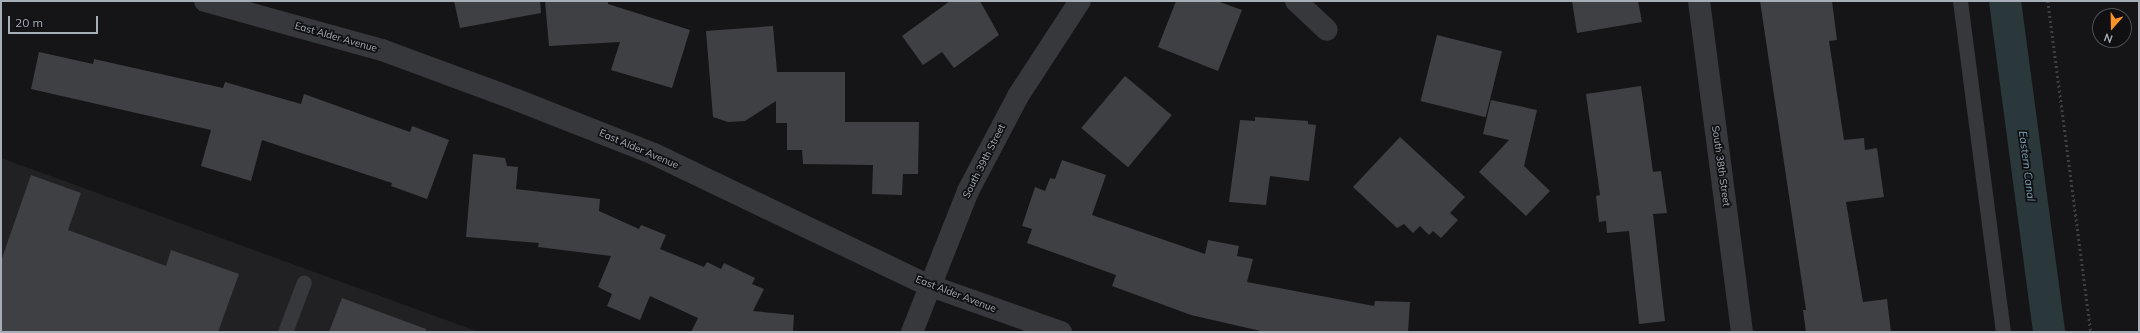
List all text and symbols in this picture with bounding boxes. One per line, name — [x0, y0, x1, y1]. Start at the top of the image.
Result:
scale bar — [10, 8, 100, 34]
north arrow — [2092, 8, 2132, 48]
text: 20 m — [15, 15, 43, 30]
street label: East Alder Avenue — [293, 20, 379, 54]
text: N — [2102, 30, 2115, 46]
street label: South 39th Street — [960, 122, 1008, 200]
street label: South 38th Street — [1709, 125, 1733, 207]
street label: East Alder Avenue — [598, 127, 680, 171]
water label: Eastern Canal — [2016, 130, 2038, 202]
street label: East Alder Avenue — [914, 273, 998, 315]

